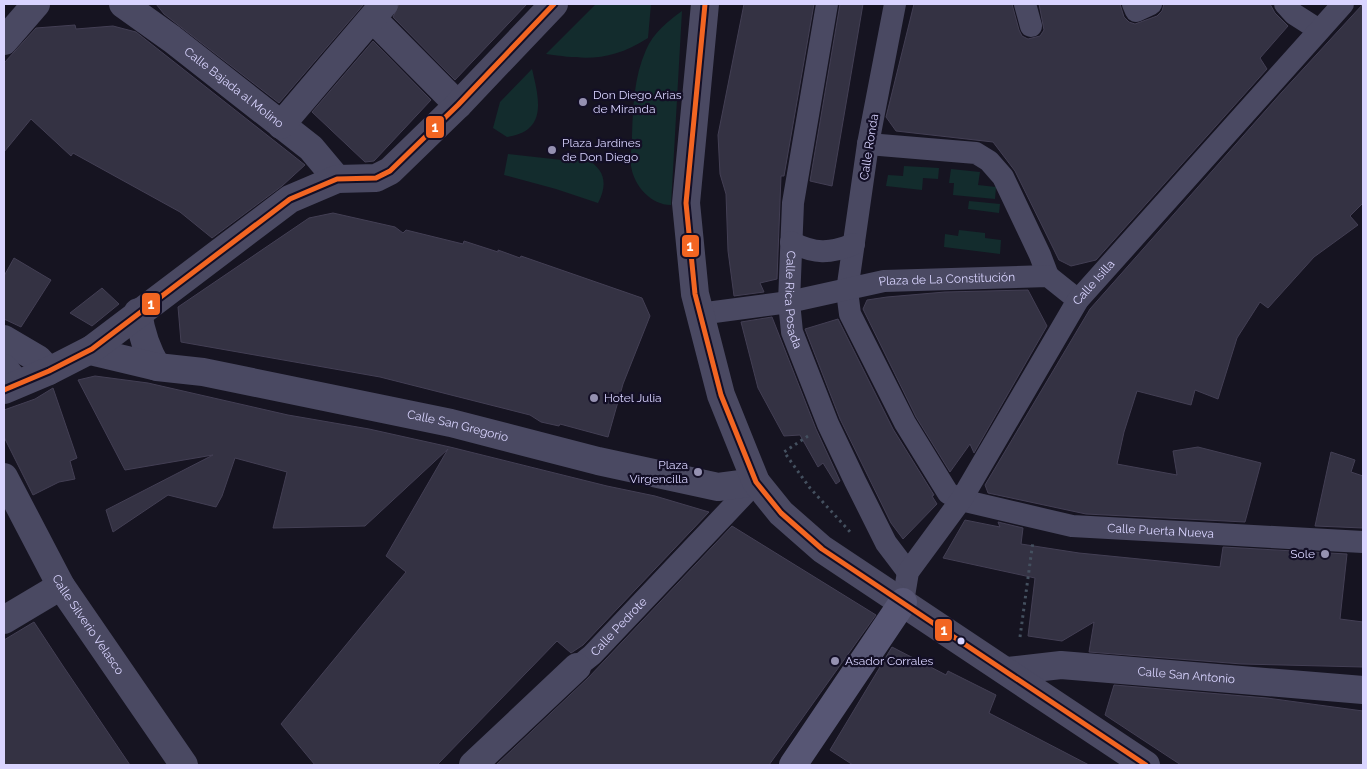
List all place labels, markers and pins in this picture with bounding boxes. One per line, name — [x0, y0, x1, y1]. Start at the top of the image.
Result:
place label: Don Diego Arias de Miranda — [593, 88, 682, 116]
marker: Don Diego Arias de Miranda — [577, 96, 589, 108]
place label: Plaza Jardines de Don Diego — [562, 136, 641, 164]
marker: Plaza Jardines de Don Diego — [546, 144, 558, 156]
place label: Hotel Julia — [604, 391, 662, 405]
marker: Hotel Julia — [588, 392, 600, 404]
place label: Plaza Virgencilla — [629, 458, 688, 486]
marker: Plaza Virgencilla — [692, 466, 704, 478]
place label: Sole — [1290, 547, 1315, 561]
marker: Sole — [1319, 548, 1331, 560]
unlabelled marker — [956, 636, 966, 646]
place label: Asador Corrales — [845, 654, 934, 668]
marker: Asador Corrales — [829, 655, 841, 667]

